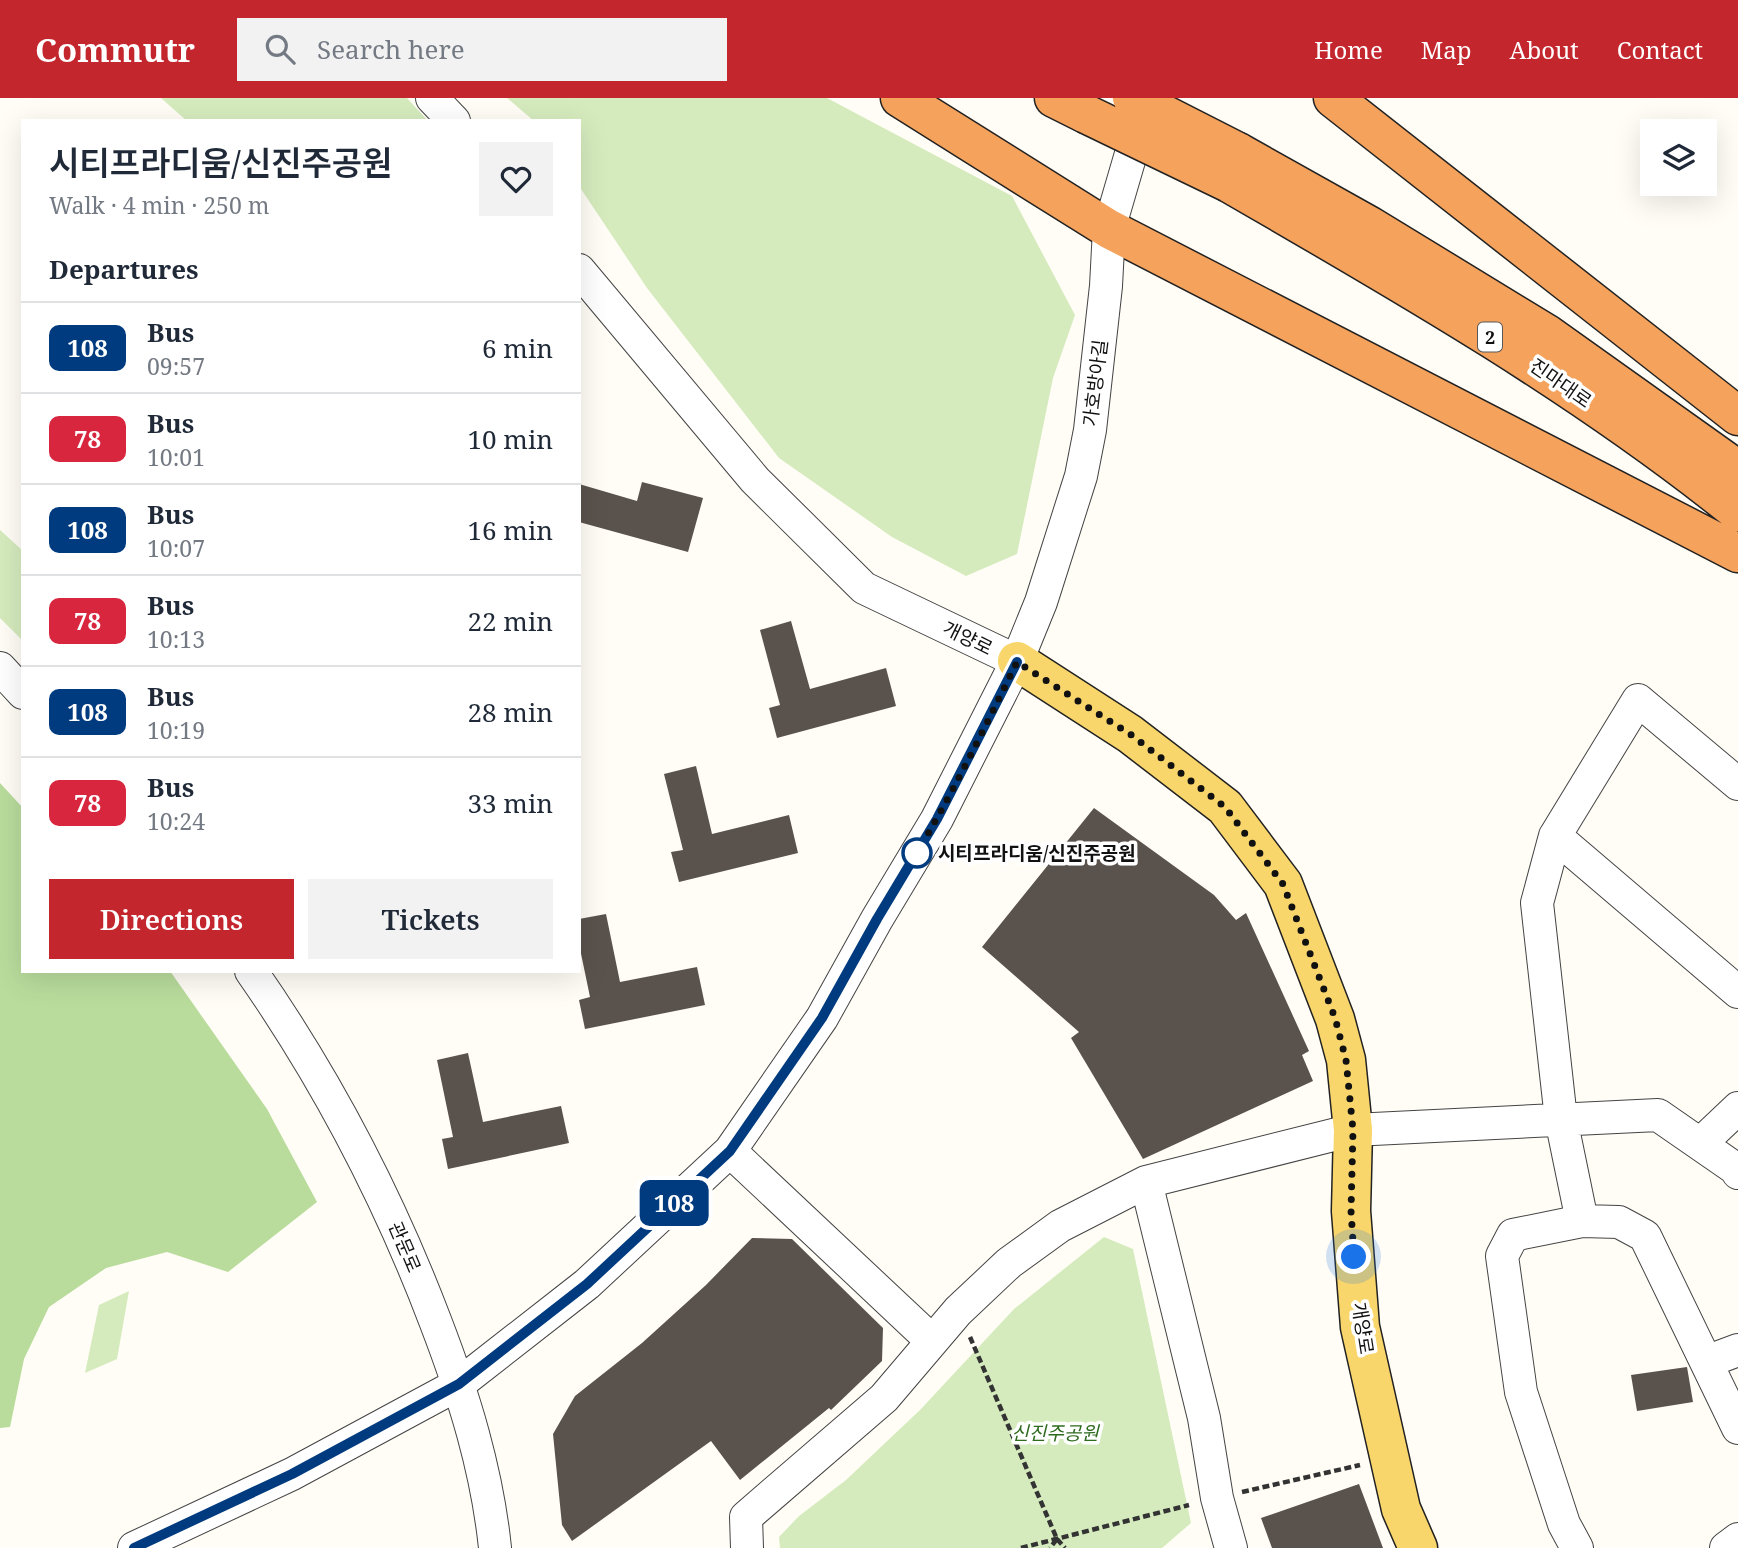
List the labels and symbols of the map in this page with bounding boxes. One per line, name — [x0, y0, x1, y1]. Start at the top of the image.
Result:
road number: 2 — [1478, 323, 1502, 352]
street label: 가호방아길 — [1077, 338, 1113, 428]
street label: 진마대로 — [1525, 352, 1597, 414]
street label: 개양로 — [939, 615, 997, 661]
marker: 시티프라디움/신진주공원 — [902, 838, 932, 868]
place label: 시티프라디움/신진주공원 — [938, 840, 1136, 866]
line badge: 108 — [634, 1180, 714, 1226]
street label: 관문로 — [383, 1218, 427, 1276]
your location — [1336, 1239, 1371, 1274]
street label: 개양로 — [1346, 1300, 1380, 1356]
park label: 신진주공원 — [1011, 1420, 1100, 1446]

